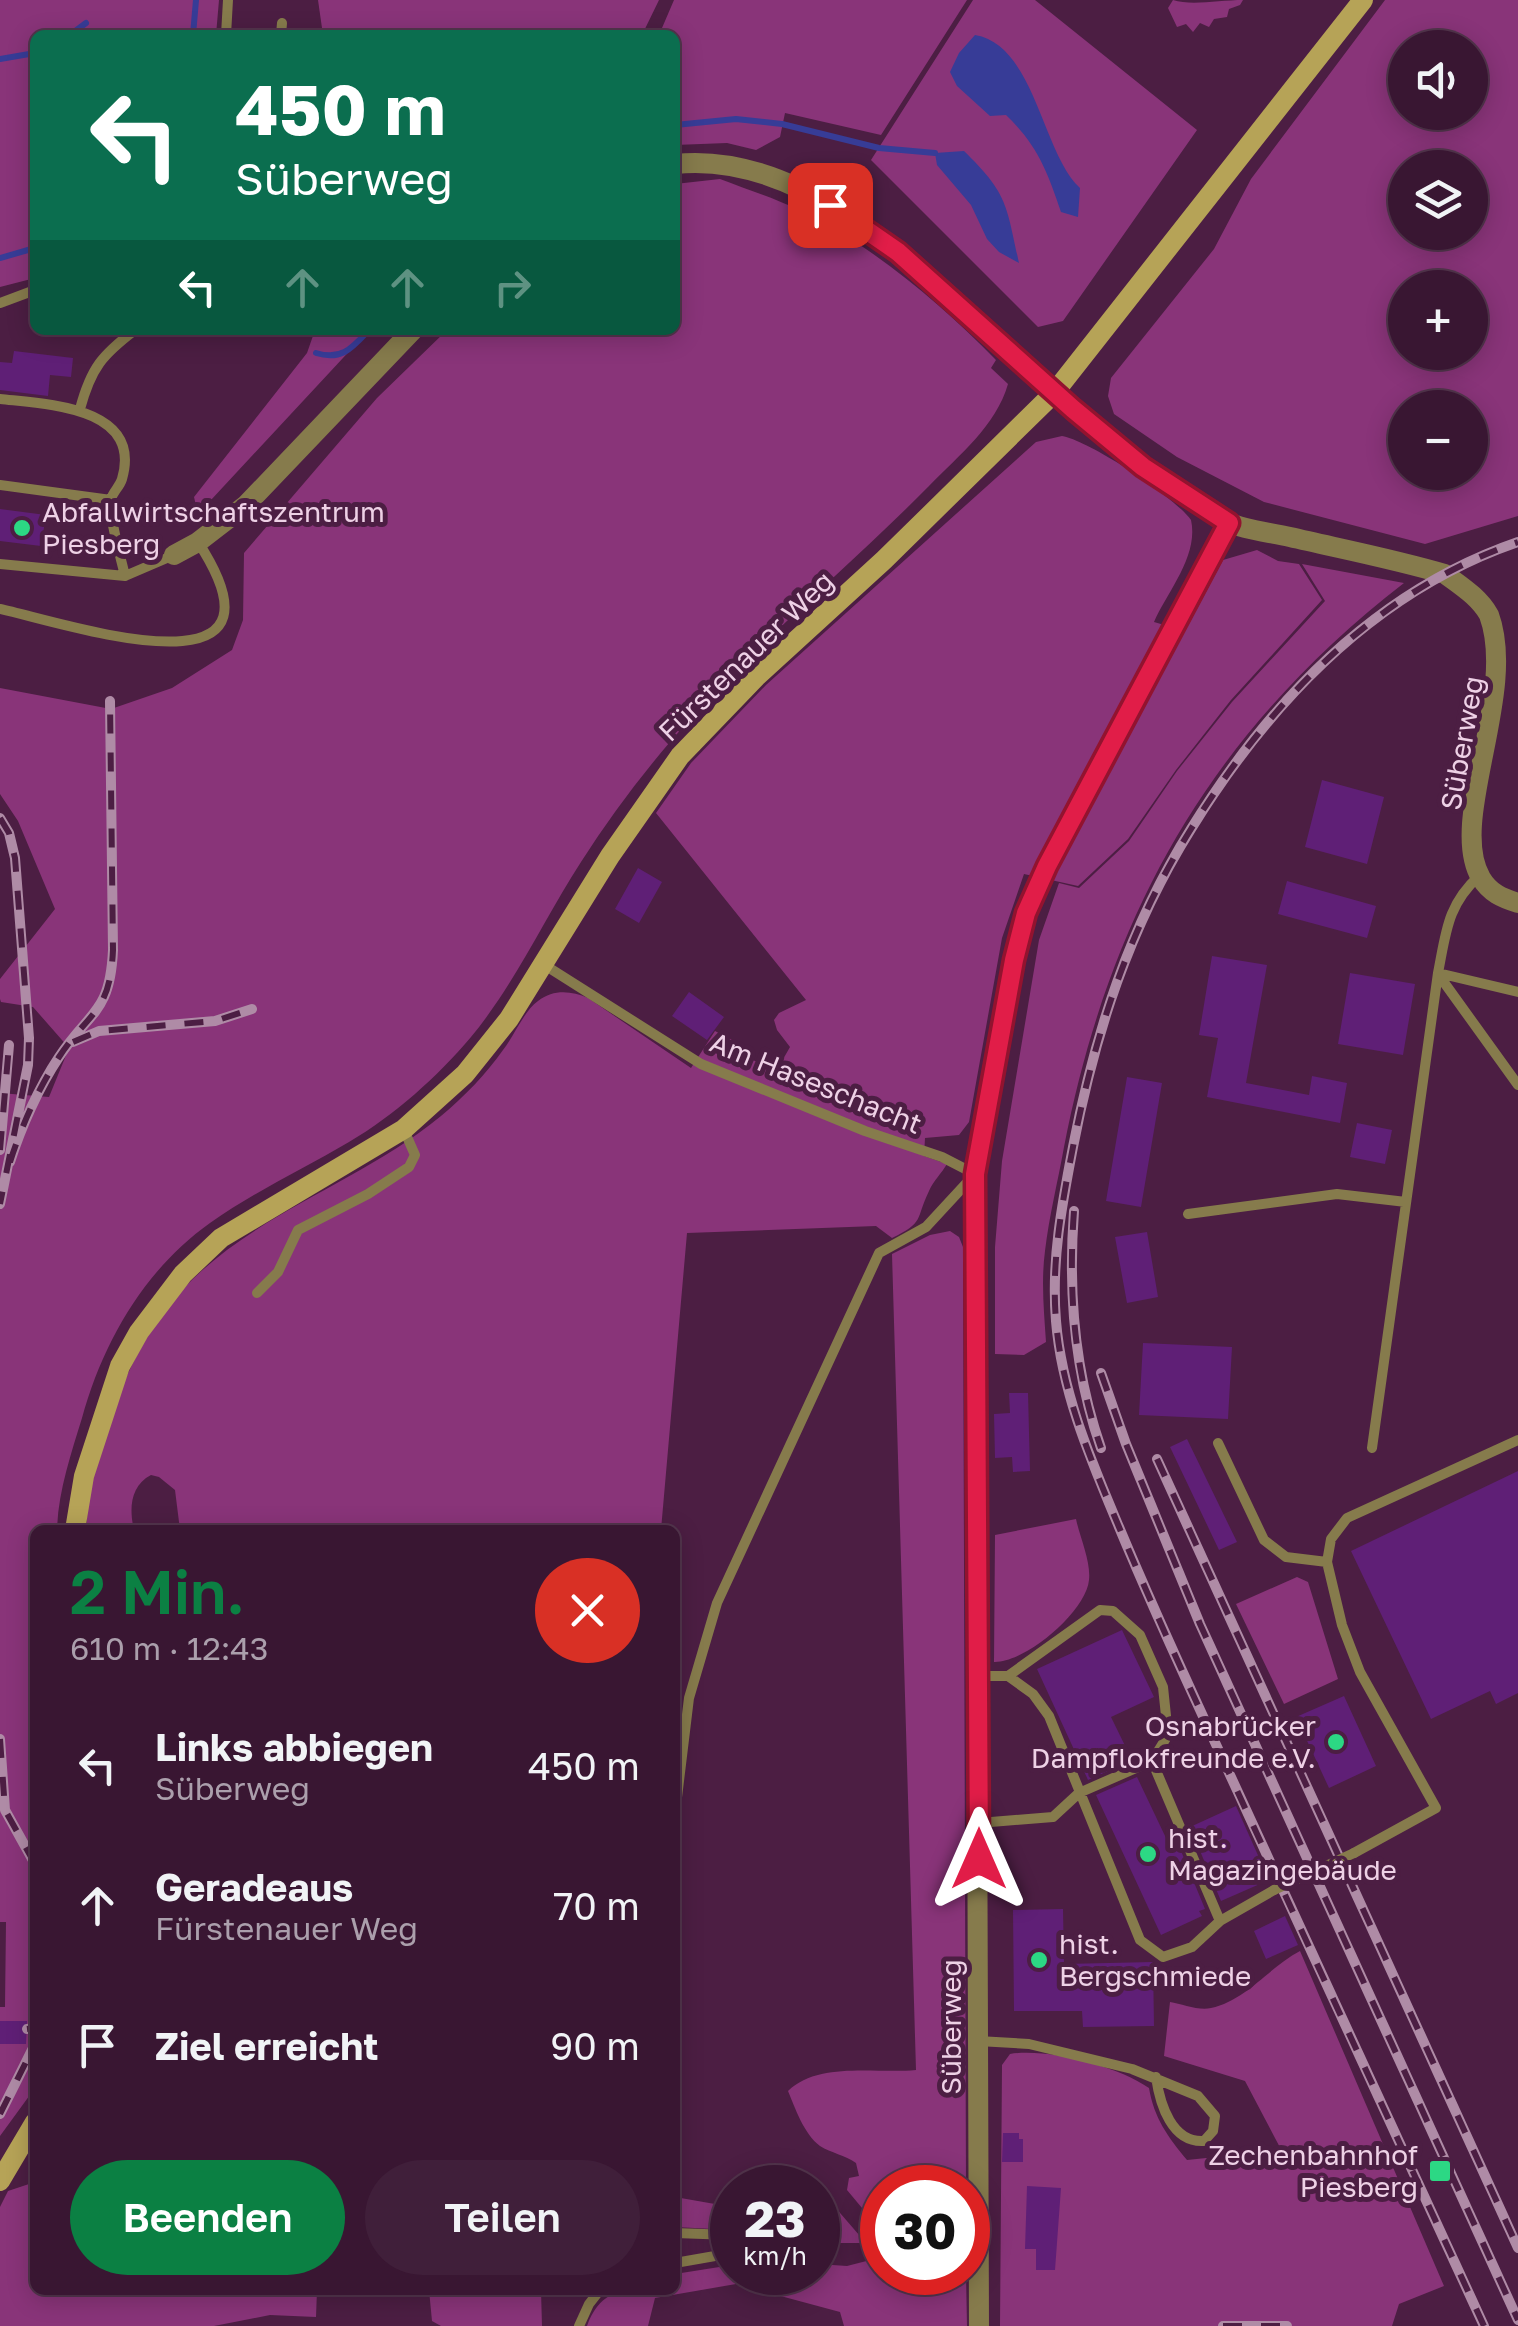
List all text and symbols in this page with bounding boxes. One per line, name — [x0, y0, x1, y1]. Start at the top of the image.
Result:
map controls — [1388, 30, 1488, 490]
button: sound — [1388, 30, 1488, 130]
text: 450 m — [235, 66, 446, 150]
icon: left — [70, 70, 200, 200]
button: layers — [1388, 150, 1488, 250]
text: Süberweg — [235, 151, 453, 205]
pin — [788, 163, 873, 248]
icon: arrive — [803, 178, 858, 233]
icon: left — [170, 260, 225, 315]
icon: ahead — [275, 260, 330, 315]
icon: ahead — [380, 260, 435, 315]
icon: right — [485, 260, 540, 315]
button: + — [1388, 270, 1488, 370]
button: − — [1388, 390, 1488, 490]
place label: Abfallwirtschaftszentrum Piesberg — [42, 495, 385, 560]
marker: Abfallwirtschaftszentrum Piesberg — [11, 517, 33, 539]
street label: Fürstenauer Weg — [651, 564, 840, 747]
street label: Süberweg — [1433, 673, 1490, 813]
street label: Am Haseschacht — [706, 1025, 927, 1140]
text: 2 Min. — [70, 1555, 245, 1627]
button: close — [535, 1558, 640, 1663]
text: 610 m · 12:43 — [70, 1629, 269, 1667]
place label: Osnabrücker Dampflokfreunde e.V. — [1031, 1709, 1316, 1774]
text: Links abbiegen — [155, 1724, 433, 1769]
marker: Osnabrücker Dampflokfreunde e.V. — [1325, 1731, 1347, 1753]
icon: left — [70, 1738, 125, 1793]
text: 450 m — [528, 1743, 640, 1788]
text: Süberweg — [155, 1769, 310, 1807]
position arrow — [927, 1807, 1031, 1911]
place label: hist. Magazingebäude — [1168, 1821, 1397, 1886]
marker: hist. Magazingebäude — [1137, 1843, 1159, 1865]
text: Geradeaus — [155, 1864, 353, 1909]
icon: ahead — [70, 1878, 125, 1933]
text: 70 m — [553, 1883, 640, 1928]
text: Fürstenauer Weg — [155, 1909, 418, 1947]
place label: hist. Bergschmiede — [1059, 1927, 1251, 1992]
marker: hist. Bergschmiede — [1028, 1949, 1050, 1971]
street label: Süberweg — [934, 1959, 967, 2095]
icon: arrive — [70, 2018, 125, 2073]
text: Ziel erreicht — [155, 2023, 378, 2068]
text: 90 m — [550, 2023, 640, 2068]
place label: Zechenbahnhof Piesberg — [1208, 2138, 1418, 2203]
marker: Zechenbahnhof Piesberg — [1427, 2158, 1453, 2184]
button: Beenden — [70, 2160, 345, 2275]
button: Teilen — [365, 2160, 640, 2275]
speed limit sign: 30 — [860, 2165, 990, 2295]
text: 23 — [744, 2188, 805, 2248]
text: km/h — [743, 2240, 807, 2271]

